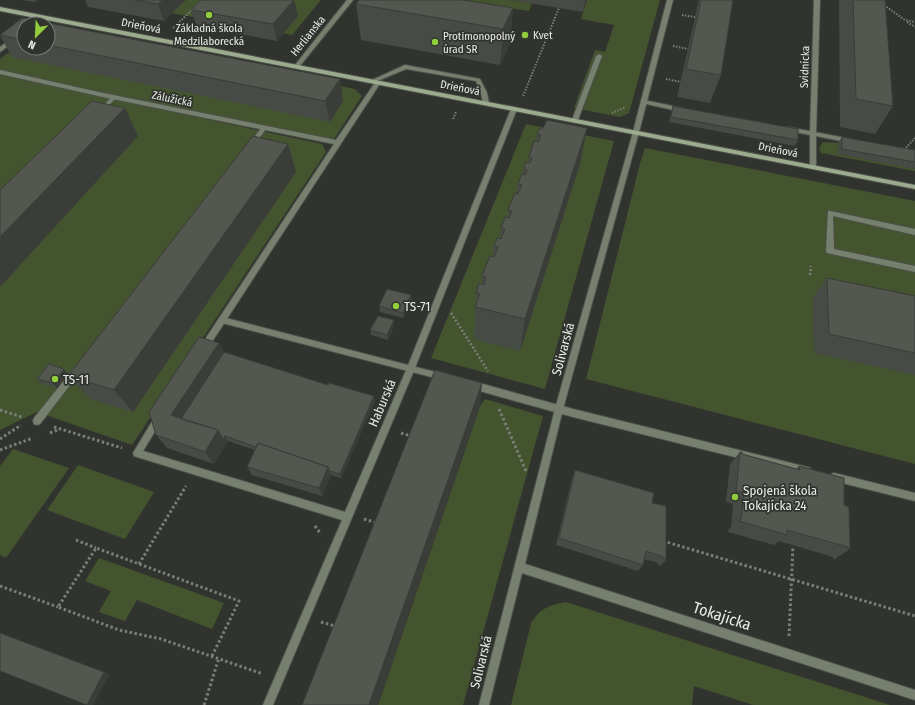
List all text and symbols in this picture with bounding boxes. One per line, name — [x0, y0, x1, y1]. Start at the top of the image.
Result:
marker: Základná škola Medzilaborecká — [204, 10, 214, 20]
street label: Herlianska — [288, 13, 328, 59]
north arrow — [16, 16, 56, 56]
street label: Drieňová — [120, 16, 162, 36]
place label: Základná škola Medzilaborecká — [174, 22, 244, 48]
place label: Kvet — [533, 29, 553, 42]
place label: Protimonopolný úrad SR — [443, 30, 515, 56]
marker: Kvet — [520, 30, 530, 40]
text: N — [26, 37, 38, 52]
marker: Protimonopolný úrad SR — [430, 37, 440, 47]
street label: Svidnícka — [798, 46, 812, 88]
street label: Drieňová — [439, 78, 481, 98]
street label: Zálužická — [151, 88, 193, 110]
street label: Drieňová — [757, 140, 799, 160]
place label: TS-71 — [404, 299, 430, 314]
marker: TS-71 — [391, 301, 401, 311]
street label: Solivarská — [549, 321, 577, 377]
place label: TS-11 — [63, 372, 89, 387]
marker: TS-11 — [50, 374, 60, 384]
street label: Haburská — [365, 377, 399, 429]
place label: Spojená škola Tokajícka 24 — [743, 483, 817, 513]
marker: Spojená škola Tokajícka 24 — [730, 492, 740, 502]
street label: Tokajícka — [691, 598, 754, 634]
street label: Solivarská — [467, 634, 495, 690]

